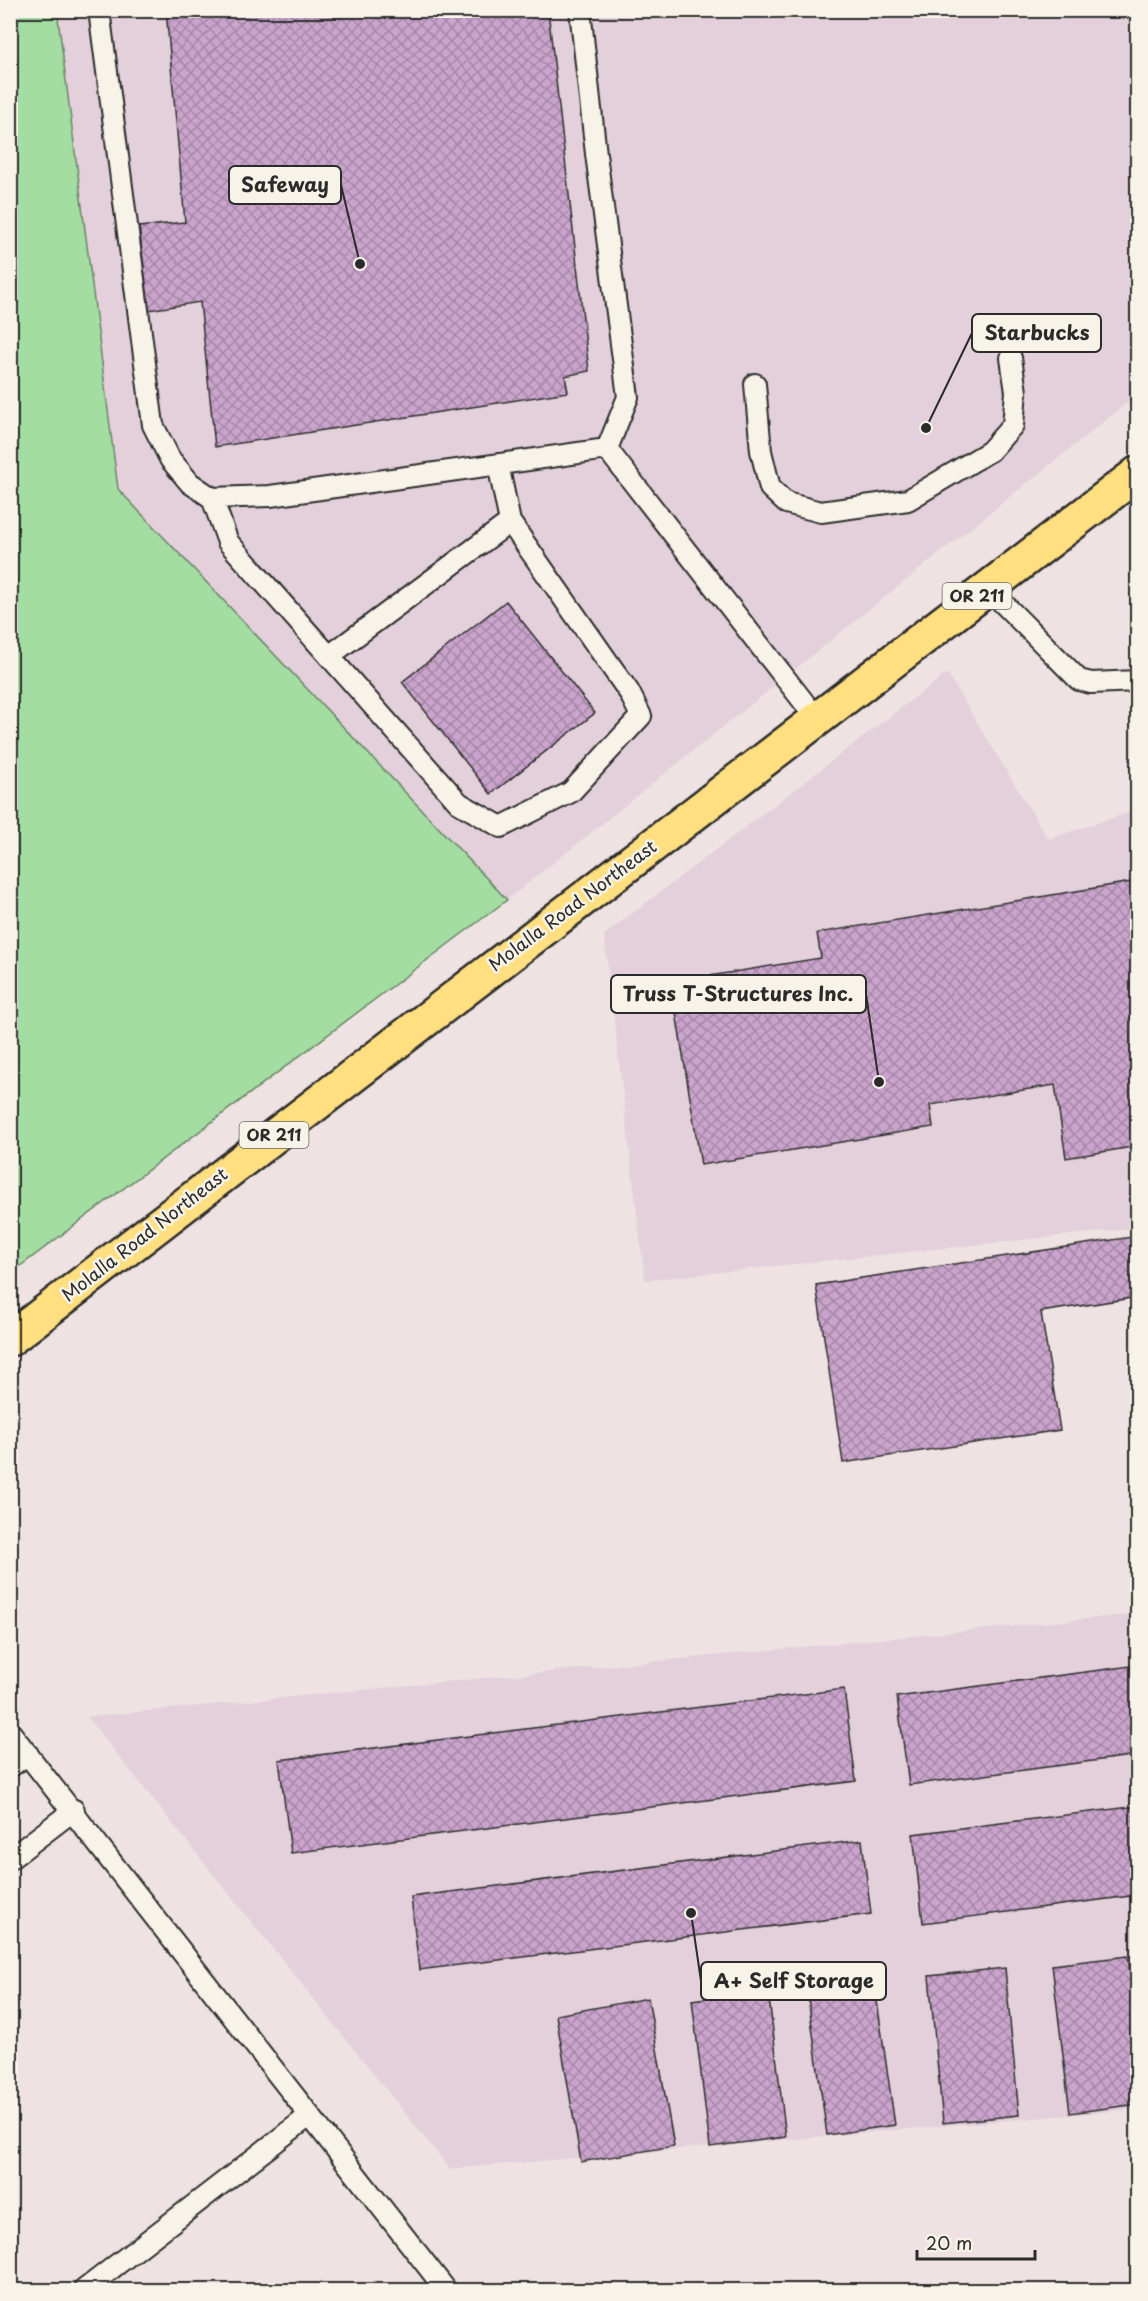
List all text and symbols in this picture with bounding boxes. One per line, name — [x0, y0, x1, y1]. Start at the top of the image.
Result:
callout: Safeway — [229, 166, 341, 204]
text: Safeway — [241, 169, 329, 199]
callout: Starbucks — [972, 314, 1101, 352]
text: Starbucks — [985, 317, 1090, 347]
road number: OR 211 — [942, 583, 1012, 609]
street label: Molalla Road Northeast — [482, 833, 662, 977]
callout: Truss T-Structures Inc. — [611, 975, 866, 1013]
text: Truss T-Structures Inc. — [623, 978, 853, 1008]
road number: OR 211 — [240, 1122, 308, 1148]
street label: Molalla Road Northeast — [55, 1160, 233, 1307]
callout: A+ Self Storage — [701, 1962, 886, 2000]
text: A+ Self Storage — [714, 1965, 874, 1995]
scale bar — [917, 2223, 1036, 2261]
text: 20 m — [926, 2229, 972, 2256]

